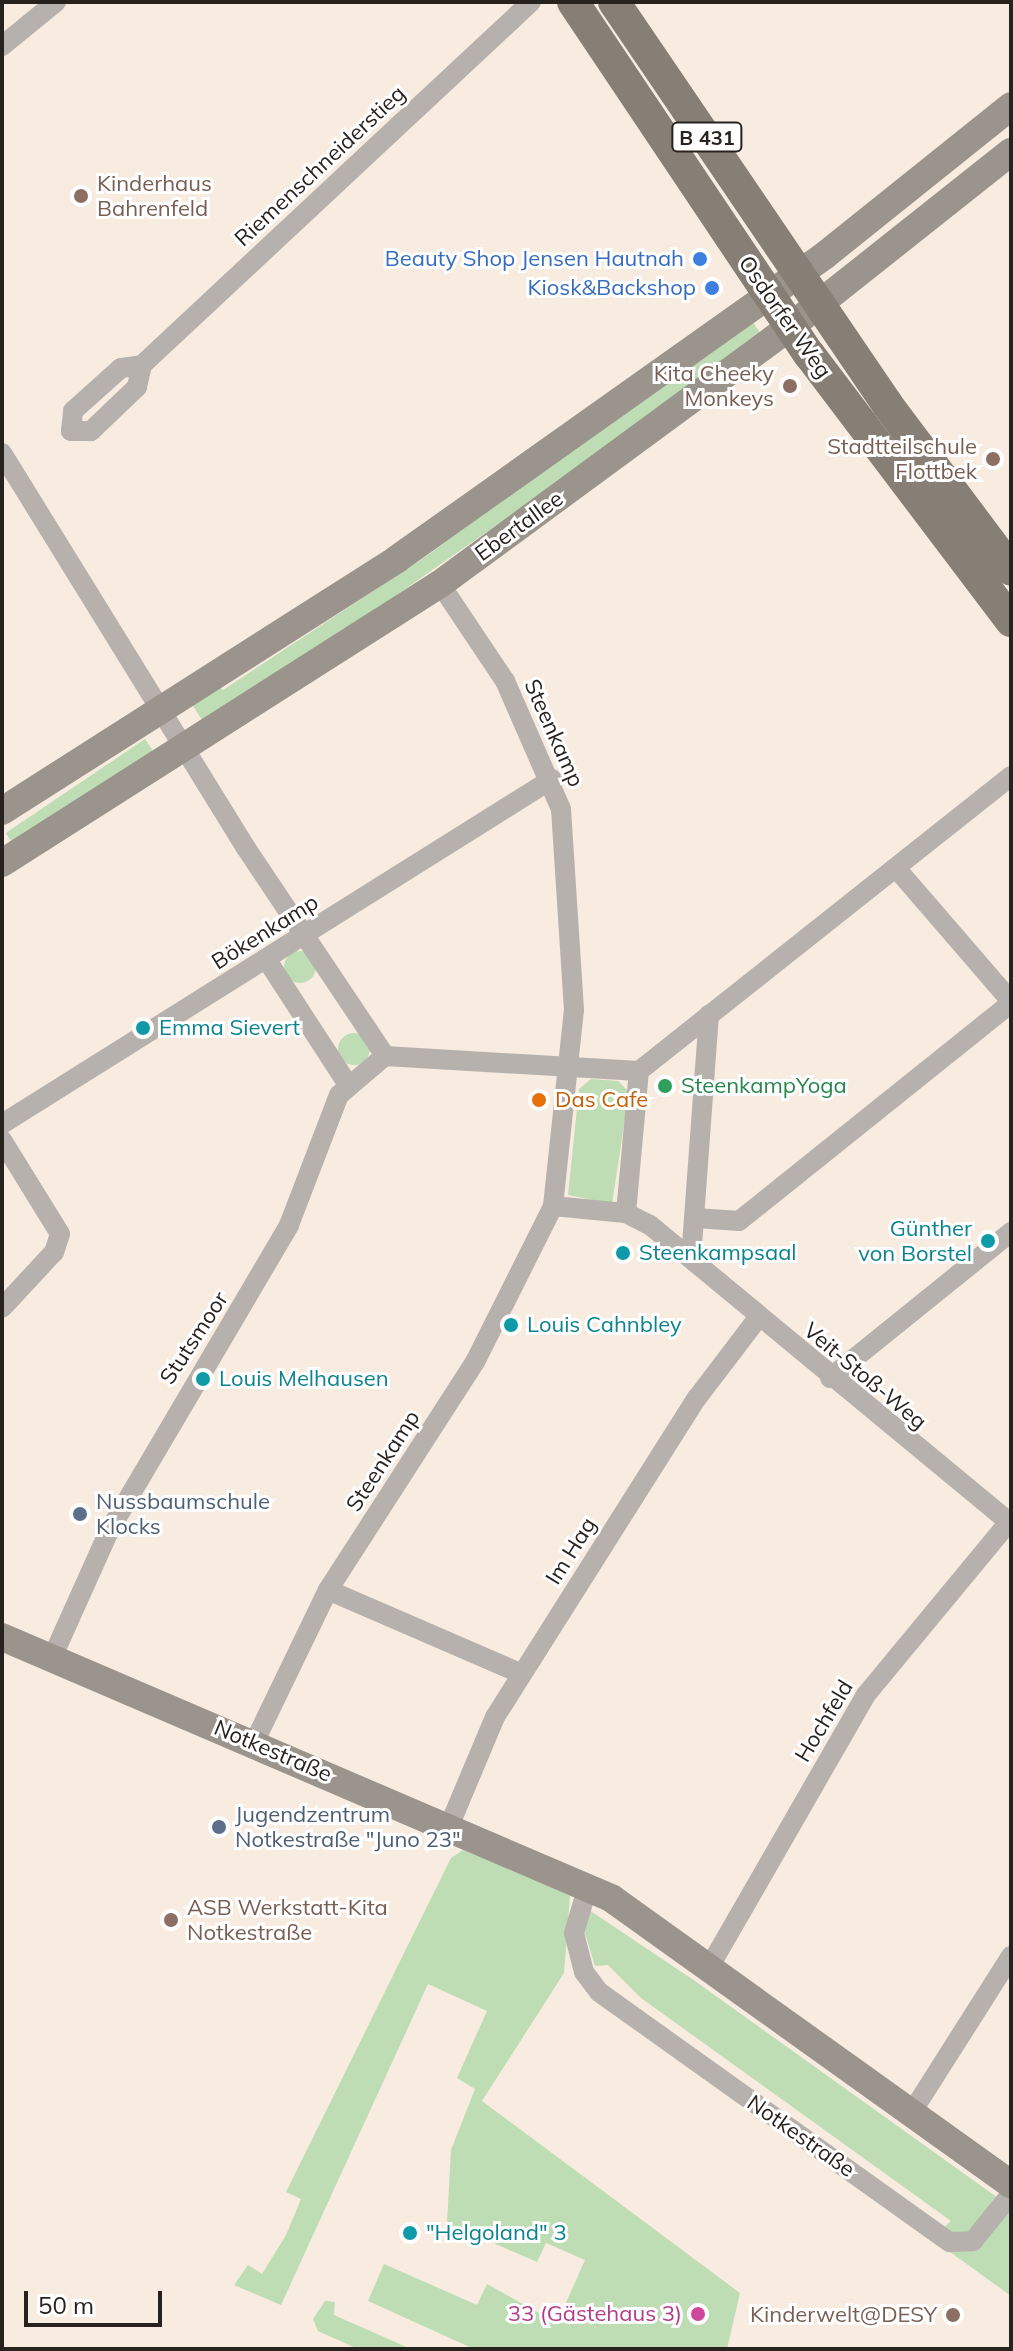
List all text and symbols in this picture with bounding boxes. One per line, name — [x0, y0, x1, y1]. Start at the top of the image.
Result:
street label: Riemenschneiderstieg — [229, 80, 411, 252]
road number: B 431 — [671, 121, 743, 153]
place label: Kinderhaus Bahrenfeld — [97, 170, 212, 222]
marker: Kinderhaus Bahrenfeld — [72, 187, 90, 205]
place label: Beauty Shop Jensen Hautnah — [385, 246, 684, 272]
marker: Beauty Shop Jensen Hautnah — [691, 250, 709, 268]
street label: Osdorfer Weg — [733, 251, 837, 383]
place label: Kiosk&Backshop — [528, 275, 696, 301]
marker: Kiosk&Backshop — [703, 279, 721, 297]
place label: Kita Cheeky Monkeys — [654, 360, 774, 412]
marker: Kita Cheeky Monkeys — [781, 377, 799, 395]
place label: Stadtteilschule Flottbek — [827, 433, 977, 484]
marker: Stadtteilschule Flottbek — [984, 450, 1002, 468]
street label: Ebertallee — [470, 485, 568, 567]
street label: Steenkamp — [519, 675, 589, 791]
street label: Bökenkamp — [207, 889, 323, 975]
place label: Emma Sievert — [159, 1015, 300, 1041]
marker: Emma Sievert — [134, 1019, 152, 1037]
place label: SteenkampYoga — [681, 1073, 847, 1099]
marker: SteenkampYoga — [656, 1077, 674, 1095]
place label: Das Cafe — [555, 1087, 648, 1113]
marker: Das Cafe — [530, 1091, 548, 1109]
place label: Günther von Borstel — [858, 1215, 972, 1266]
marker: Günther von Borstel — [979, 1232, 997, 1250]
place label: Steenkampsaal — [639, 1240, 797, 1266]
marker: Steenkampsaal — [614, 1244, 632, 1262]
street label: Stutsmoor — [154, 1287, 234, 1389]
place label: Louis Cahnbley — [527, 1312, 682, 1338]
marker: Louis Cahnbley — [502, 1316, 520, 1334]
street label: Veit-Stoß-Weg — [798, 1317, 932, 1435]
place label: Louis Melhausen — [219, 1366, 389, 1392]
marker: Louis Melhausen — [194, 1370, 212, 1388]
street label: Steenkamp — [341, 1406, 425, 1516]
place label: Nussbaumschule Klocks — [96, 1488, 270, 1540]
marker: Nussbaumschule Klocks — [71, 1505, 89, 1523]
street label: Im Hag — [540, 1513, 602, 1589]
street label: Hochfeld — [789, 1675, 859, 1767]
street label: Notkestraße — [210, 1714, 336, 1788]
place label: Jugendzentrum Notkestraße "Juno 23" — [235, 1801, 461, 1852]
marker: Jugendzentrum Notkestraße "Juno 23" — [210, 1818, 228, 1836]
place label: ASB Werkstatt-Kita Notkestraße — [187, 1894, 388, 1946]
marker: ASB Werkstatt-Kita Notkestraße — [162, 1911, 180, 1929]
street label: Notkestraße — [742, 2089, 860, 2183]
place label: "Helgoland" 3 — [426, 2220, 567, 2246]
marker: "Helgoland" 3 — [401, 2224, 419, 2242]
scale bar — [28, 2275, 166, 2325]
text: 50 m — [38, 2290, 94, 2320]
place label: 33 (Gästehaus 3) — [508, 2301, 682, 2327]
place label: Kinderwelt@DESY — [750, 2302, 937, 2328]
marker: 33 (Gästehaus 3) — [689, 2305, 707, 2323]
marker: Kinderwelt@DESY — [944, 2306, 962, 2324]

